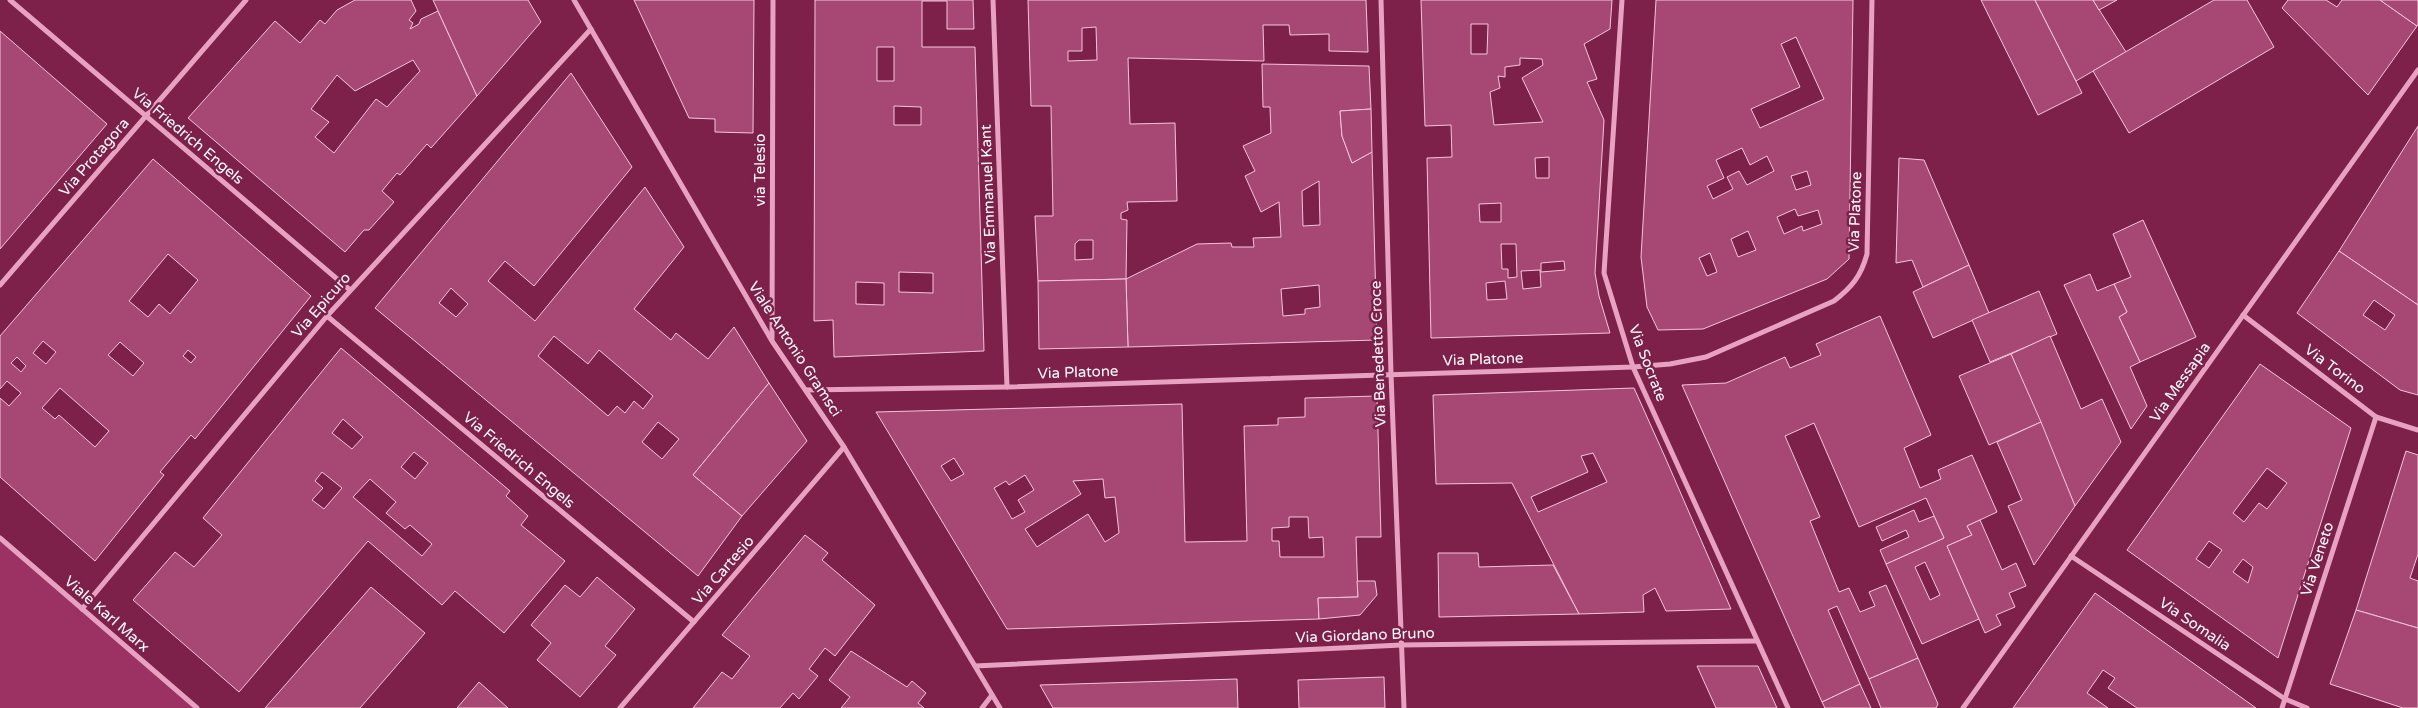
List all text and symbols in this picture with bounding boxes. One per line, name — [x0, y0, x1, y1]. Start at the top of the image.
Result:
street label: Via Friedrich Engels — [128, 84, 248, 188]
street label: Via Protagora — [55, 114, 133, 200]
street label: Via Emmanuel Kant — [977, 124, 999, 264]
street label: via Telesio — [751, 134, 769, 206]
street label: Via Platone — [1845, 171, 1865, 253]
street label: Via Epicuro — [288, 269, 354, 341]
street label: Viale Antonio Gramsci — [745, 278, 845, 420]
street label: Via Benedetto Croce — [1366, 280, 1390, 428]
street label: Via Socrate — [1625, 322, 1671, 404]
street label: Via Messapia — [2146, 339, 2214, 425]
street label: Via Torino — [2301, 340, 2369, 398]
street label: Via Platone — [1442, 349, 1524, 369]
street label: Via Platone — [1037, 362, 1119, 382]
street label: Via Friedrich Engels — [459, 408, 579, 512]
street label: Via Veneto — [2297, 520, 2337, 598]
street label: Via Cartesio — [688, 532, 758, 608]
street label: Viale Karl Marx — [61, 572, 153, 656]
street label: Via Somalia — [2156, 593, 2234, 655]
street label: Via Giordano Bruno — [1295, 624, 1435, 646]

